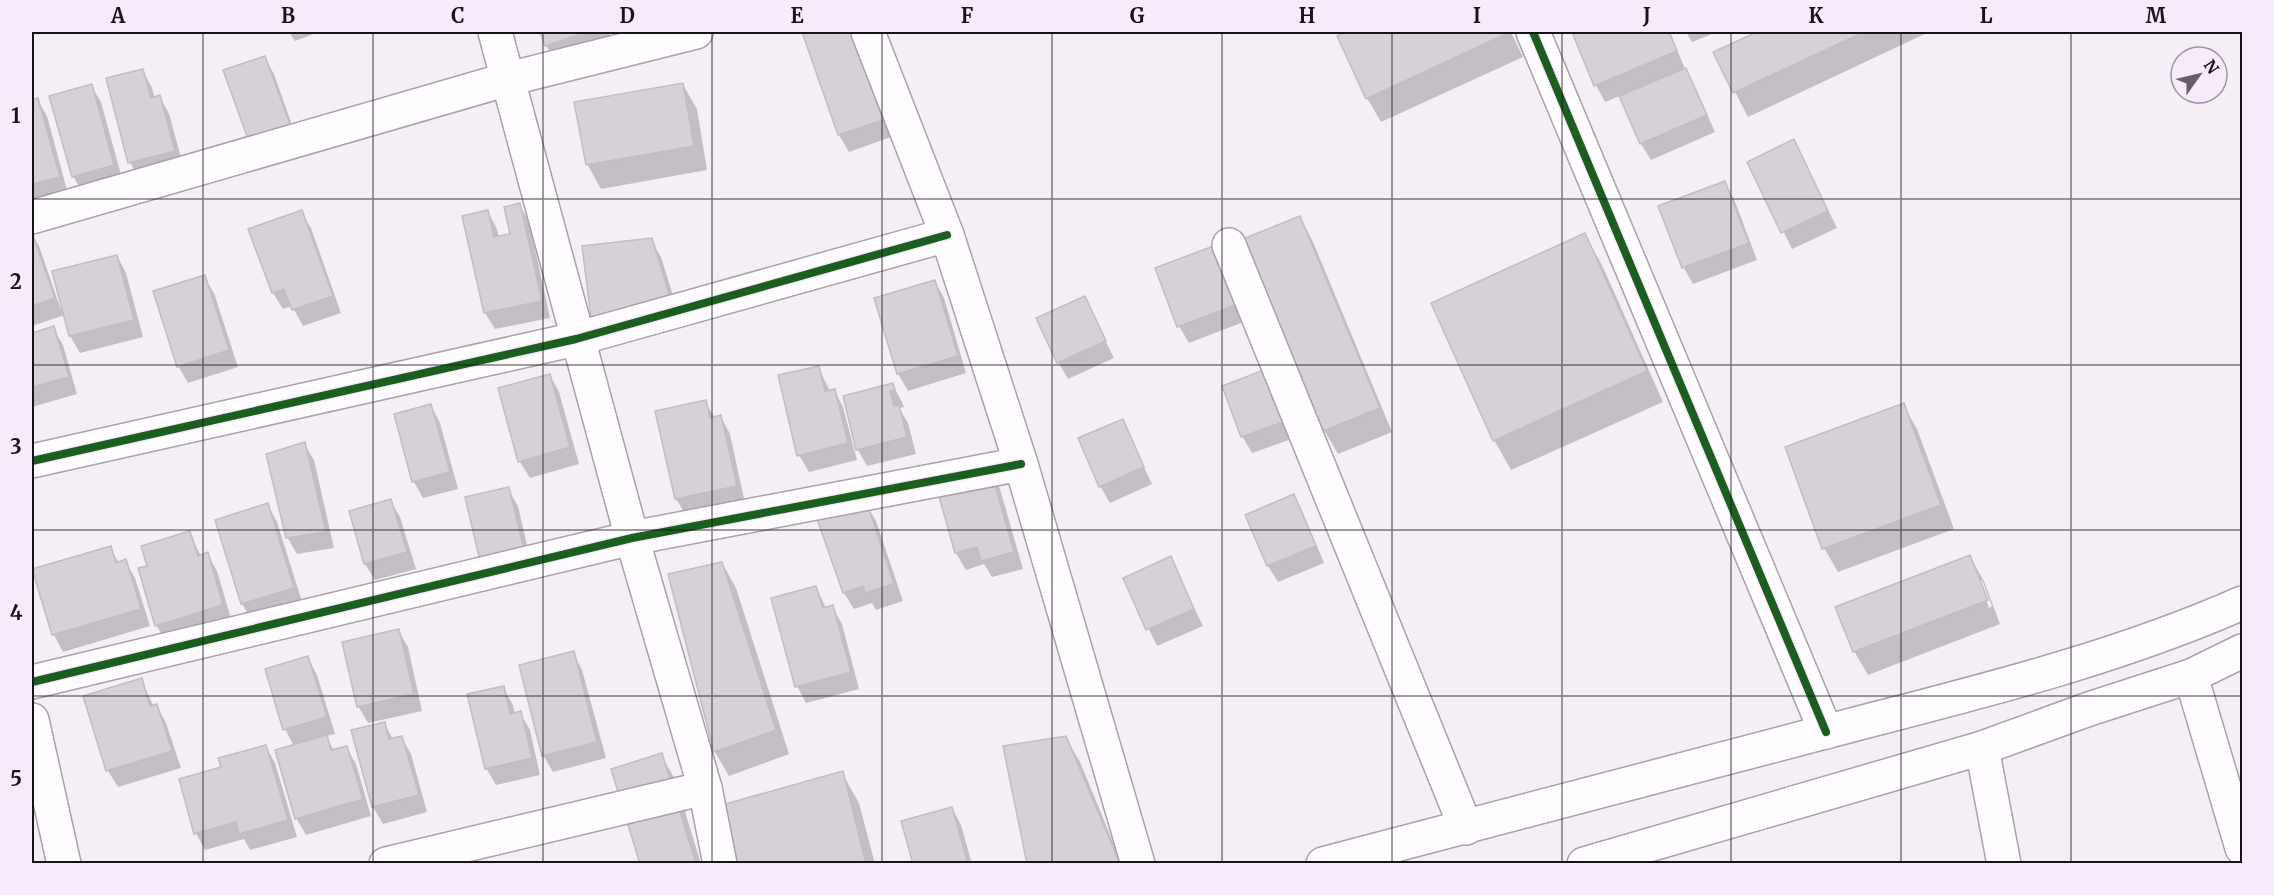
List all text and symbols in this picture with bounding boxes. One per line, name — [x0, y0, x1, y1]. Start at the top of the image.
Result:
text: A — [110, 3, 126, 28]
text: B — [281, 3, 295, 28]
text: C — [451, 3, 465, 28]
text: D — [619, 3, 635, 28]
text: E — [790, 3, 804, 28]
text: F — [961, 3, 974, 28]
text: G — [1130, 3, 1145, 28]
text: H — [1299, 3, 1315, 28]
text: I — [1473, 3, 1481, 28]
text: J — [1642, 3, 1651, 28]
text: K — [1809, 3, 1824, 28]
text: L — [1980, 3, 1993, 28]
text: M — [2146, 3, 2167, 28]
north arrow — [2169, 45, 2229, 105]
text: N — [2200, 56, 2223, 78]
text: 1 — [11, 103, 21, 128]
text: 2 — [10, 269, 22, 294]
text: 3 — [10, 434, 22, 459]
text: 4 — [10, 600, 23, 625]
text: 5 — [10, 766, 22, 791]

